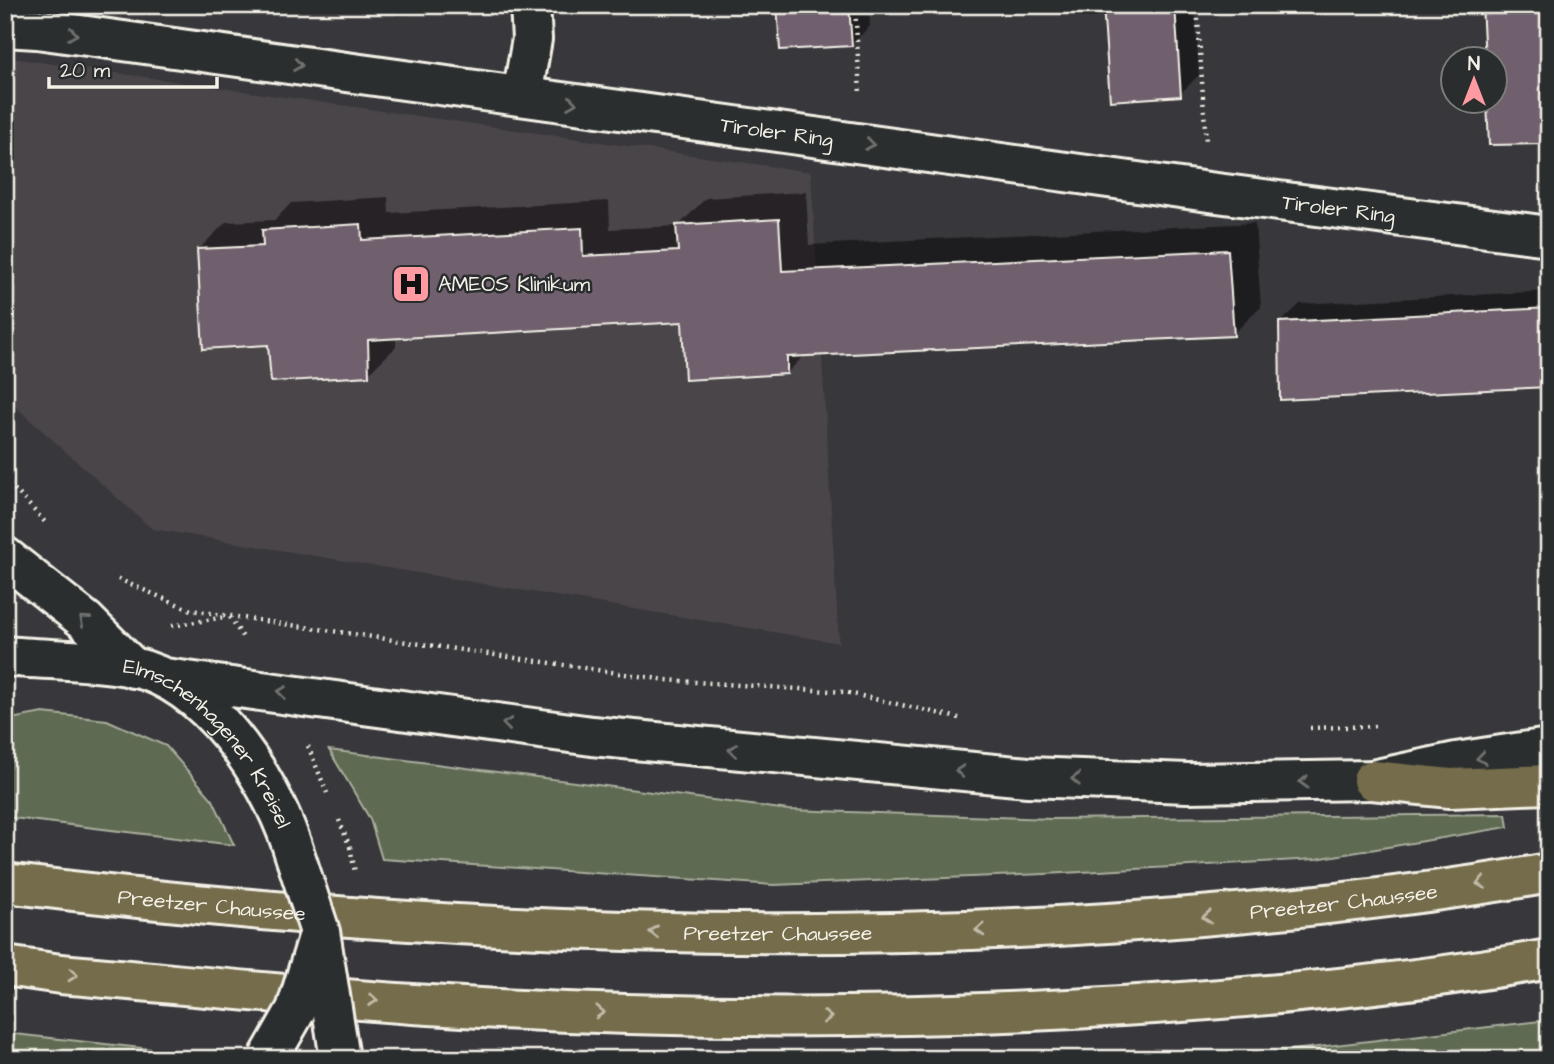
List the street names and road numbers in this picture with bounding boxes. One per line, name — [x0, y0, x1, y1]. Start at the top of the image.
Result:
street label: Tiroler Ring — [718, 110, 835, 157]
street label: Tiroler Ring — [1280, 188, 1397, 233]
street label: Elmschenhagener Kreisel — [121, 652, 298, 833]
street label: Preetzer Chaussee — [1249, 877, 1439, 927]
street label: Preetzer Chaussee — [116, 882, 307, 929]
street label: Preetzer Chaussee — [683, 919, 872, 948]

